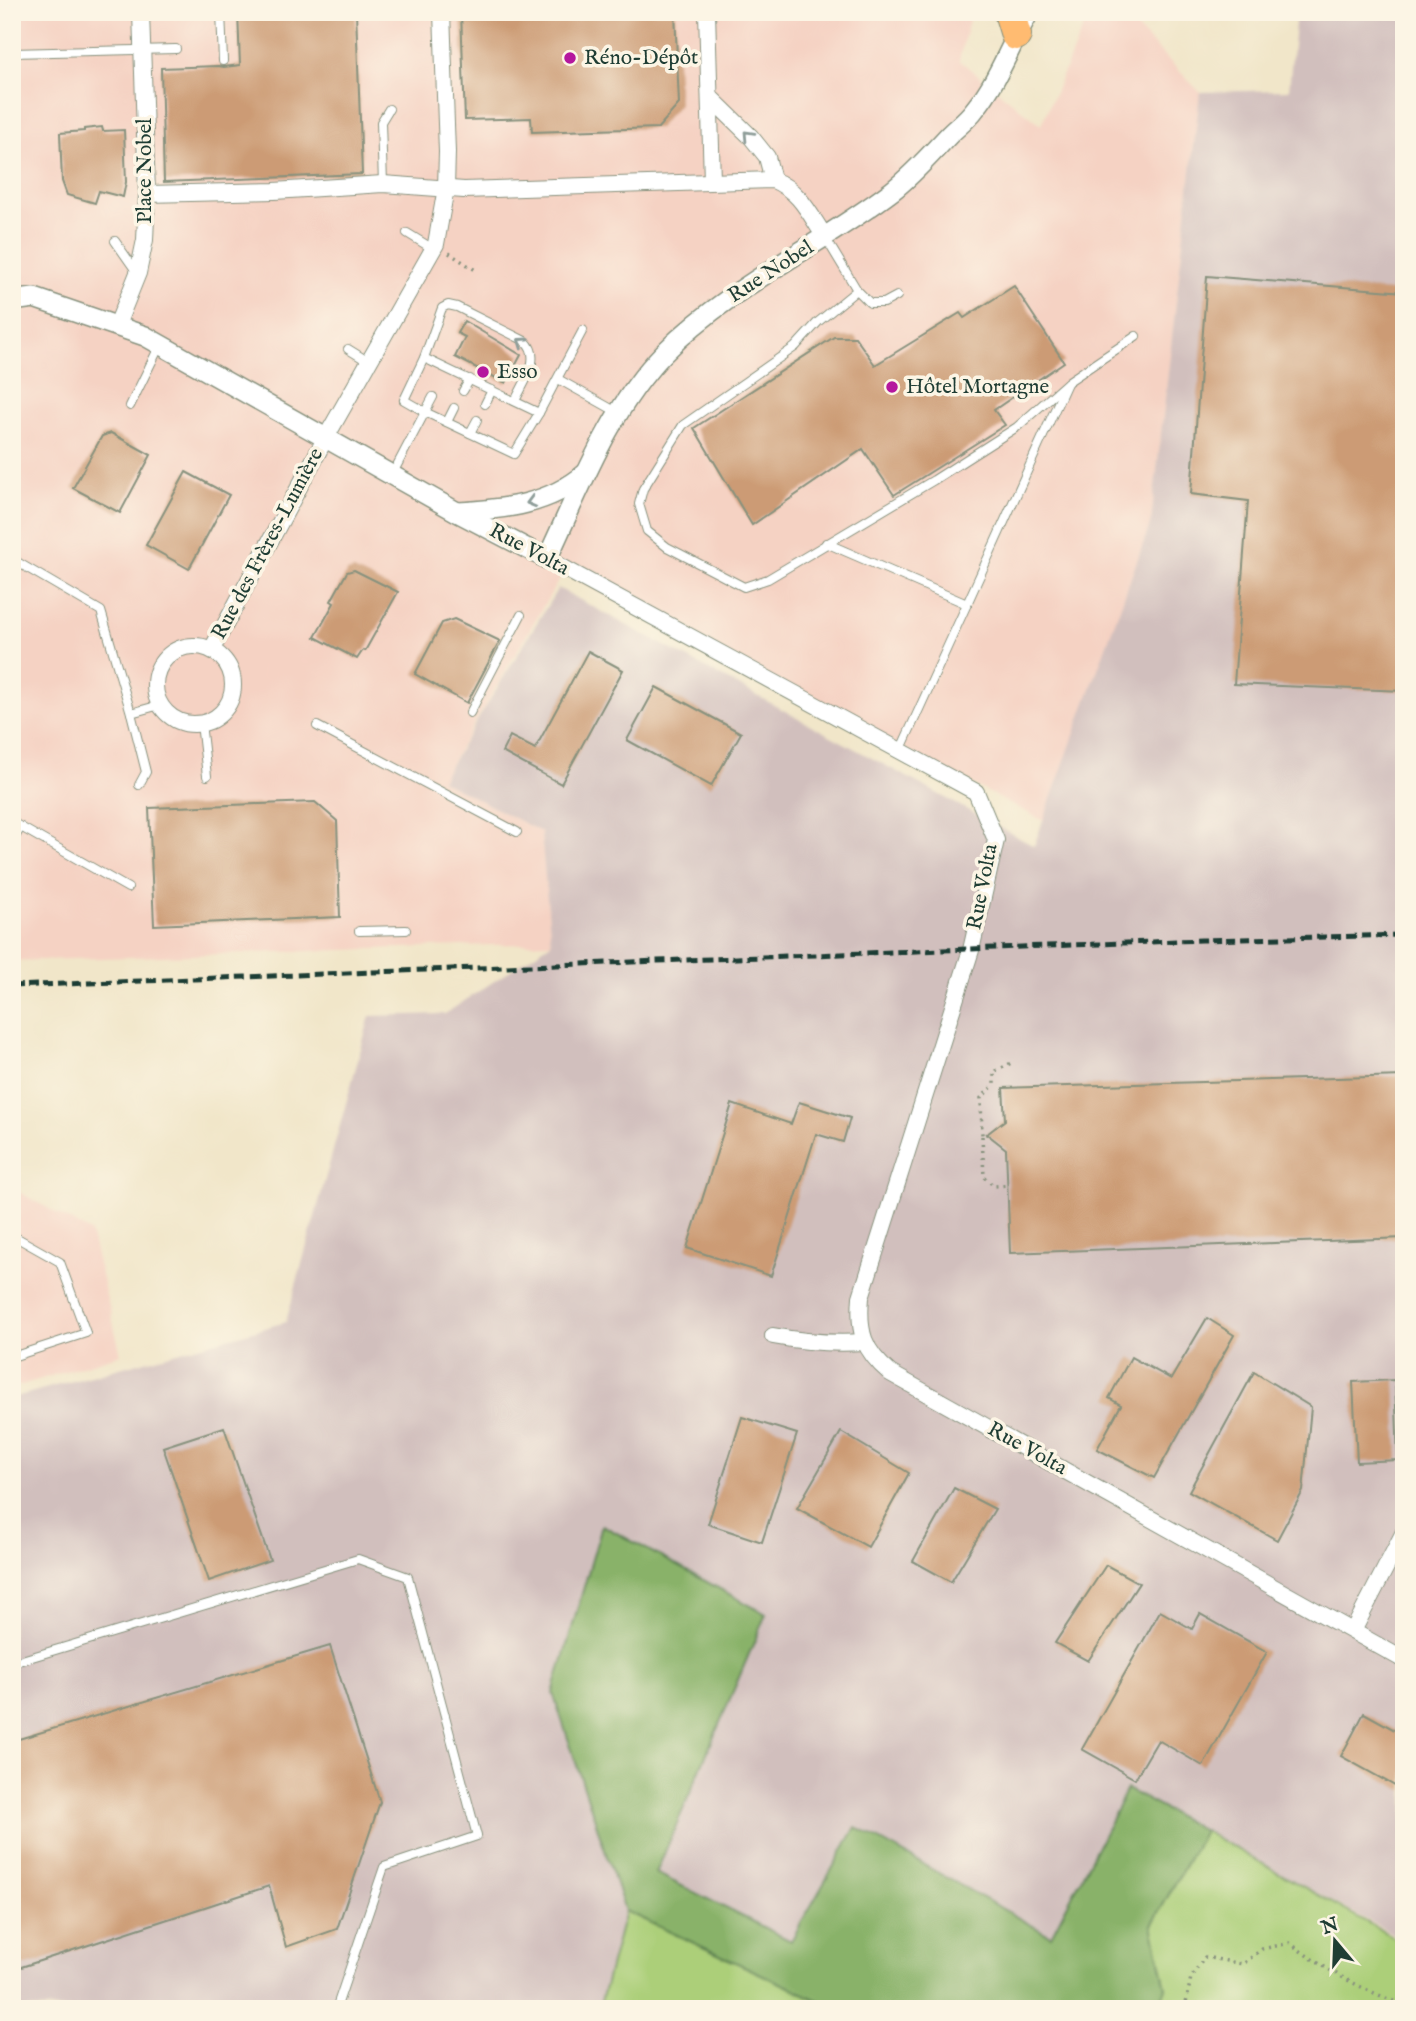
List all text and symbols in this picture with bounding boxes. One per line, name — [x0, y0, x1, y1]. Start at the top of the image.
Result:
place label: Réno-Dépôt — [584, 45, 698, 72]
marker: Réno-Dépôt — [562, 50, 578, 66]
street label: Place Nobel — [132, 118, 159, 224]
one-way arrow — [744, 130, 757, 143]
street label: Rue Nobel — [723, 234, 819, 310]
one-way arrow — [517, 338, 530, 350]
place label: Esso — [497, 359, 538, 386]
marker: Esso — [475, 364, 491, 380]
place label: Hôtel Mortagne — [906, 374, 1050, 401]
marker: Hôtel Mortagne — [884, 379, 900, 395]
street label: Rue des Frères-Lumière — [206, 443, 330, 644]
one-way arrow — [525, 494, 537, 508]
street label: Rue Volta — [484, 518, 575, 583]
street label: Rue Volta — [961, 841, 1005, 932]
street label: Rue Volta — [982, 1416, 1072, 1482]
north arrow — [1300, 1906, 1370, 1976]
text: N — [1317, 1913, 1342, 1941]

